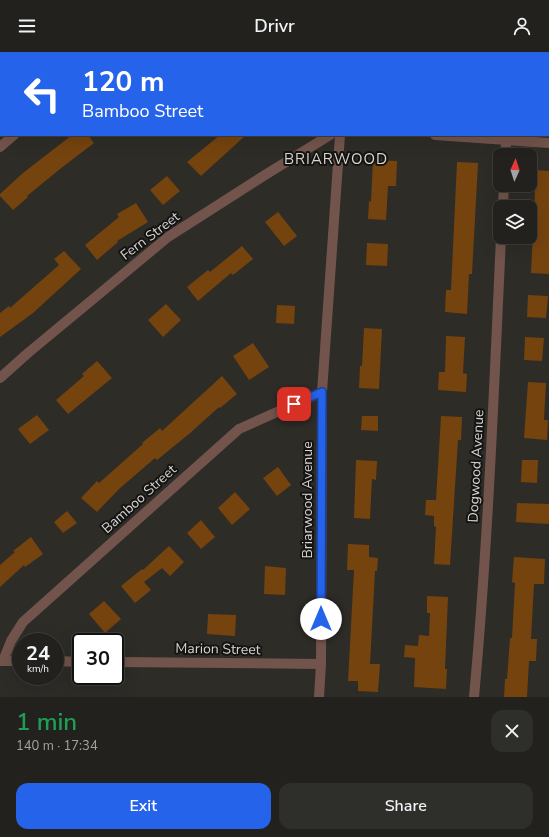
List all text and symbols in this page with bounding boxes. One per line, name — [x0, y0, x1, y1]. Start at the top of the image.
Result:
text: Drivr — [254, 14, 295, 38]
icon: menu — [16, 15, 38, 37]
icon: person — [511, 15, 533, 37]
text: 120 m — [82, 63, 165, 101]
icon: left — [16, 68, 68, 120]
text: Bamboo Street — [82, 99, 203, 123]
north arrow — [493, 148, 537, 192]
map controls — [493, 148, 537, 244]
district label: BRIARWOOD — [284, 149, 388, 169]
button: layers — [493, 200, 537, 244]
street label: Fern Street — [116, 207, 184, 265]
pin — [277, 387, 311, 421]
icon: arrive — [283, 393, 305, 415]
street label: Dogwood Avenue — [464, 409, 488, 523]
street label: Briarwood Avenue — [298, 441, 317, 559]
street label: Bamboo Street — [98, 460, 180, 538]
position arrow — [300, 598, 342, 640]
speed limit sign: 30 — [72, 633, 124, 685]
street label: Marion Street — [175, 639, 261, 659]
text: 24 — [26, 640, 50, 667]
text: km/h — [27, 662, 49, 676]
text: 1 min — [16, 706, 77, 738]
button: close — [491, 710, 533, 752]
text: 140 m · 17:34 — [16, 737, 98, 755]
button: Exit — [16, 783, 271, 829]
button: Share — [279, 783, 533, 829]

